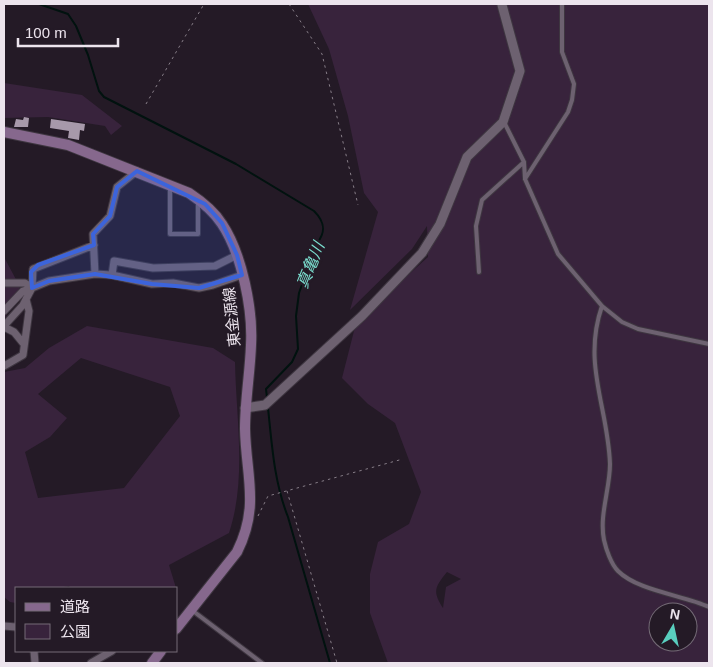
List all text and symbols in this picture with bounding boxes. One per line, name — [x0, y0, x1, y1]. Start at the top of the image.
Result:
scale bar — [18, 15, 118, 47]
text: 100 m — [25, 24, 67, 41]
water label: 真亀川 — [294, 238, 328, 291]
street label: 東金源線 — [220, 286, 243, 348]
legend — [15, 587, 178, 652]
text: 道路 — [60, 598, 90, 615]
north arrow — [648, 602, 698, 652]
text: N — [669, 605, 681, 623]
text: 公園 — [60, 623, 90, 640]

